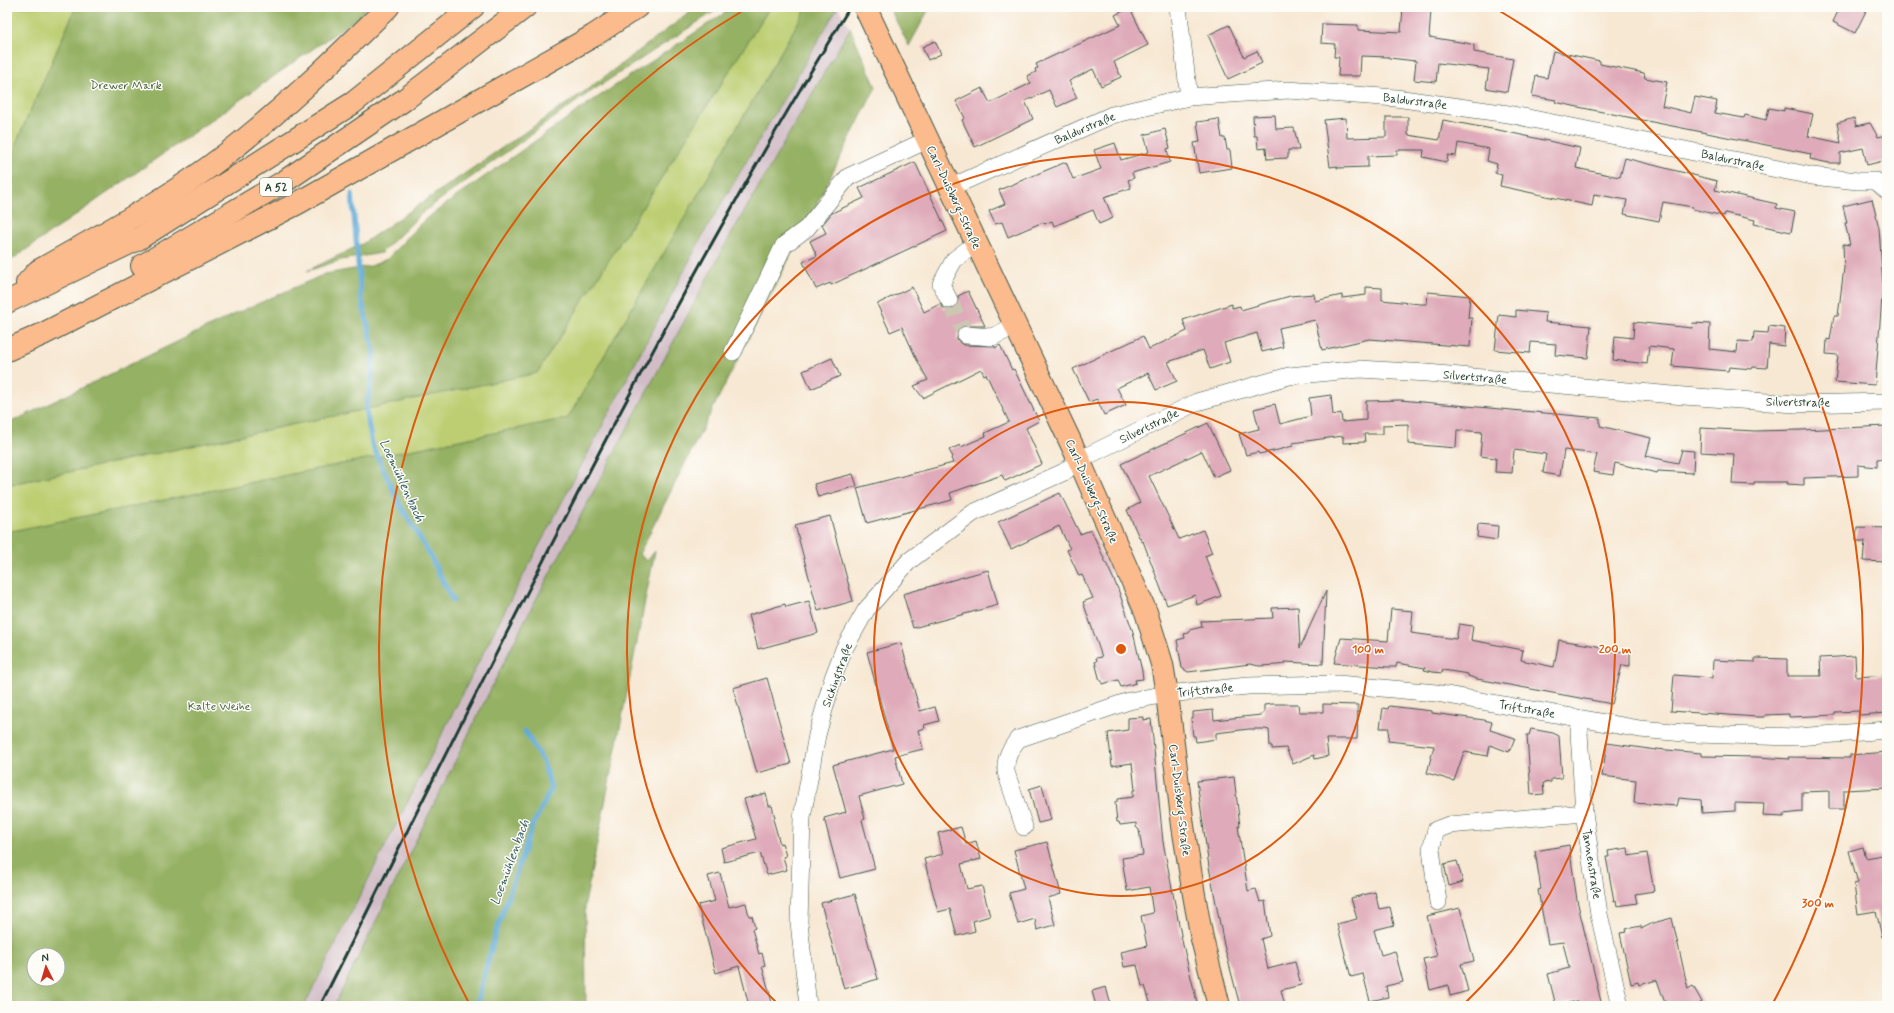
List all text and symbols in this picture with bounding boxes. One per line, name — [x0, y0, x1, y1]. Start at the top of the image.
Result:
park label: Drewer Mark — [90, 78, 162, 94]
street label: Baldurstraße — [1382, 90, 1448, 114]
street label: Baldurstraße — [1053, 109, 1118, 149]
street label: Carl-Duisberg-Straße — [921, 143, 984, 252]
street label: Baldurstraße — [1700, 146, 1766, 176]
road number: A 52 — [260, 178, 292, 196]
street label: Silvertstraße — [1442, 367, 1508, 389]
street label: Silvertstraße — [1766, 394, 1830, 412]
street label: Silvertstraße — [1117, 406, 1182, 448]
water label: Loemühlenbach — [375, 436, 428, 525]
street label: Carl-Duisberg-Straße — [1060, 437, 1121, 547]
street label: Sickingstraße — [819, 641, 858, 710]
centre of rings — [1114, 642, 1128, 656]
text: 100 m — [1352, 642, 1385, 658]
text: 200 m — [1599, 642, 1632, 658]
street label: Triftstraße — [1176, 680, 1234, 702]
street label: Triftstraße — [1497, 697, 1556, 723]
park label: Kalte Weihe — [188, 699, 250, 715]
street label: Carl-Duisberg-Straße — [1163, 743, 1194, 857]
water label: Loemühlenbach — [487, 817, 534, 908]
street label: Tannenstraße — [1578, 828, 1604, 900]
text: 300 m — [1802, 896, 1835, 912]
north arrow — [26, 947, 66, 987]
text: N — [41, 951, 49, 965]

